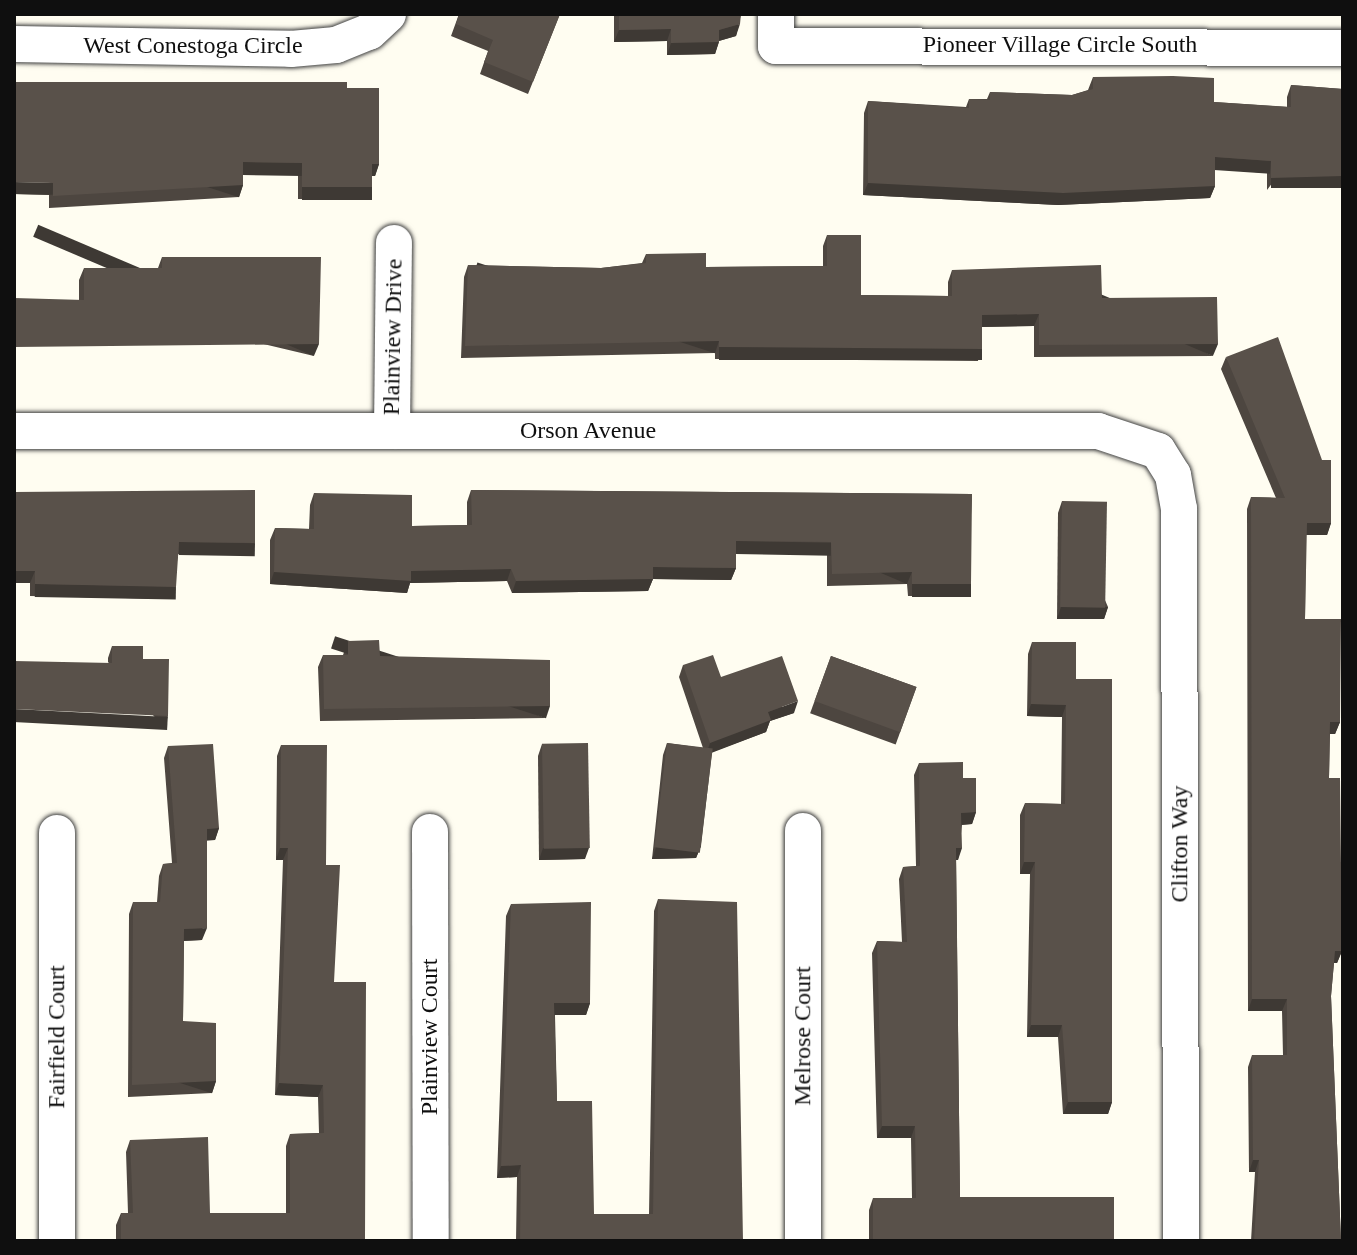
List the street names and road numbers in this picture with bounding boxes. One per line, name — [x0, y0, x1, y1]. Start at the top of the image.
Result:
street label: Pioneer Village Circle South — [922, 31, 1198, 59]
street label: West Conestoga Circle — [83, 32, 303, 60]
street label: Plainview Drive — [377, 258, 409, 416]
street label: Orson Avenue — [519, 417, 657, 445]
street label: Clifton Way — [1166, 785, 1194, 903]
street label: Plainview Court — [416, 959, 444, 1115]
street label: Fairfield Court — [43, 965, 71, 1109]
street label: Melrose Court — [789, 966, 817, 1106]

